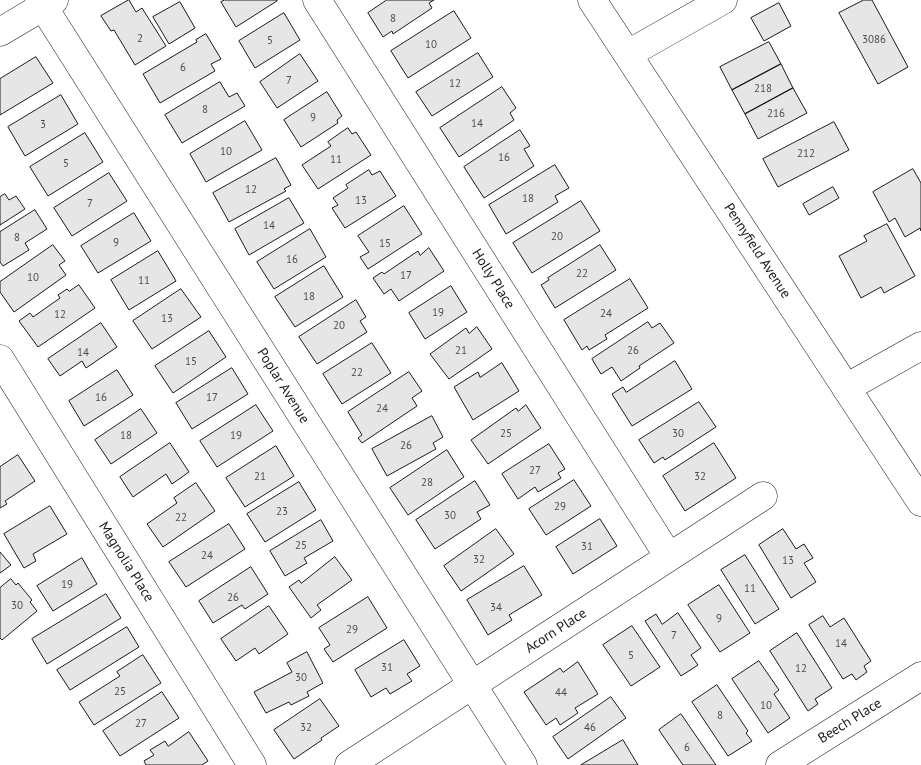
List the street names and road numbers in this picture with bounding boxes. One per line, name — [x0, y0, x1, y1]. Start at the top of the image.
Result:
street label: Pennyfield Avenue — [720, 200, 794, 302]
street label: Holly Place — [468, 246, 518, 312]
street label: Poplar Avenue — [253, 345, 313, 427]
street label: Magnolia Place — [95, 519, 157, 605]
street label: Acorn Place — [522, 605, 590, 657]
street label: Beech Place — [815, 695, 885, 747]

